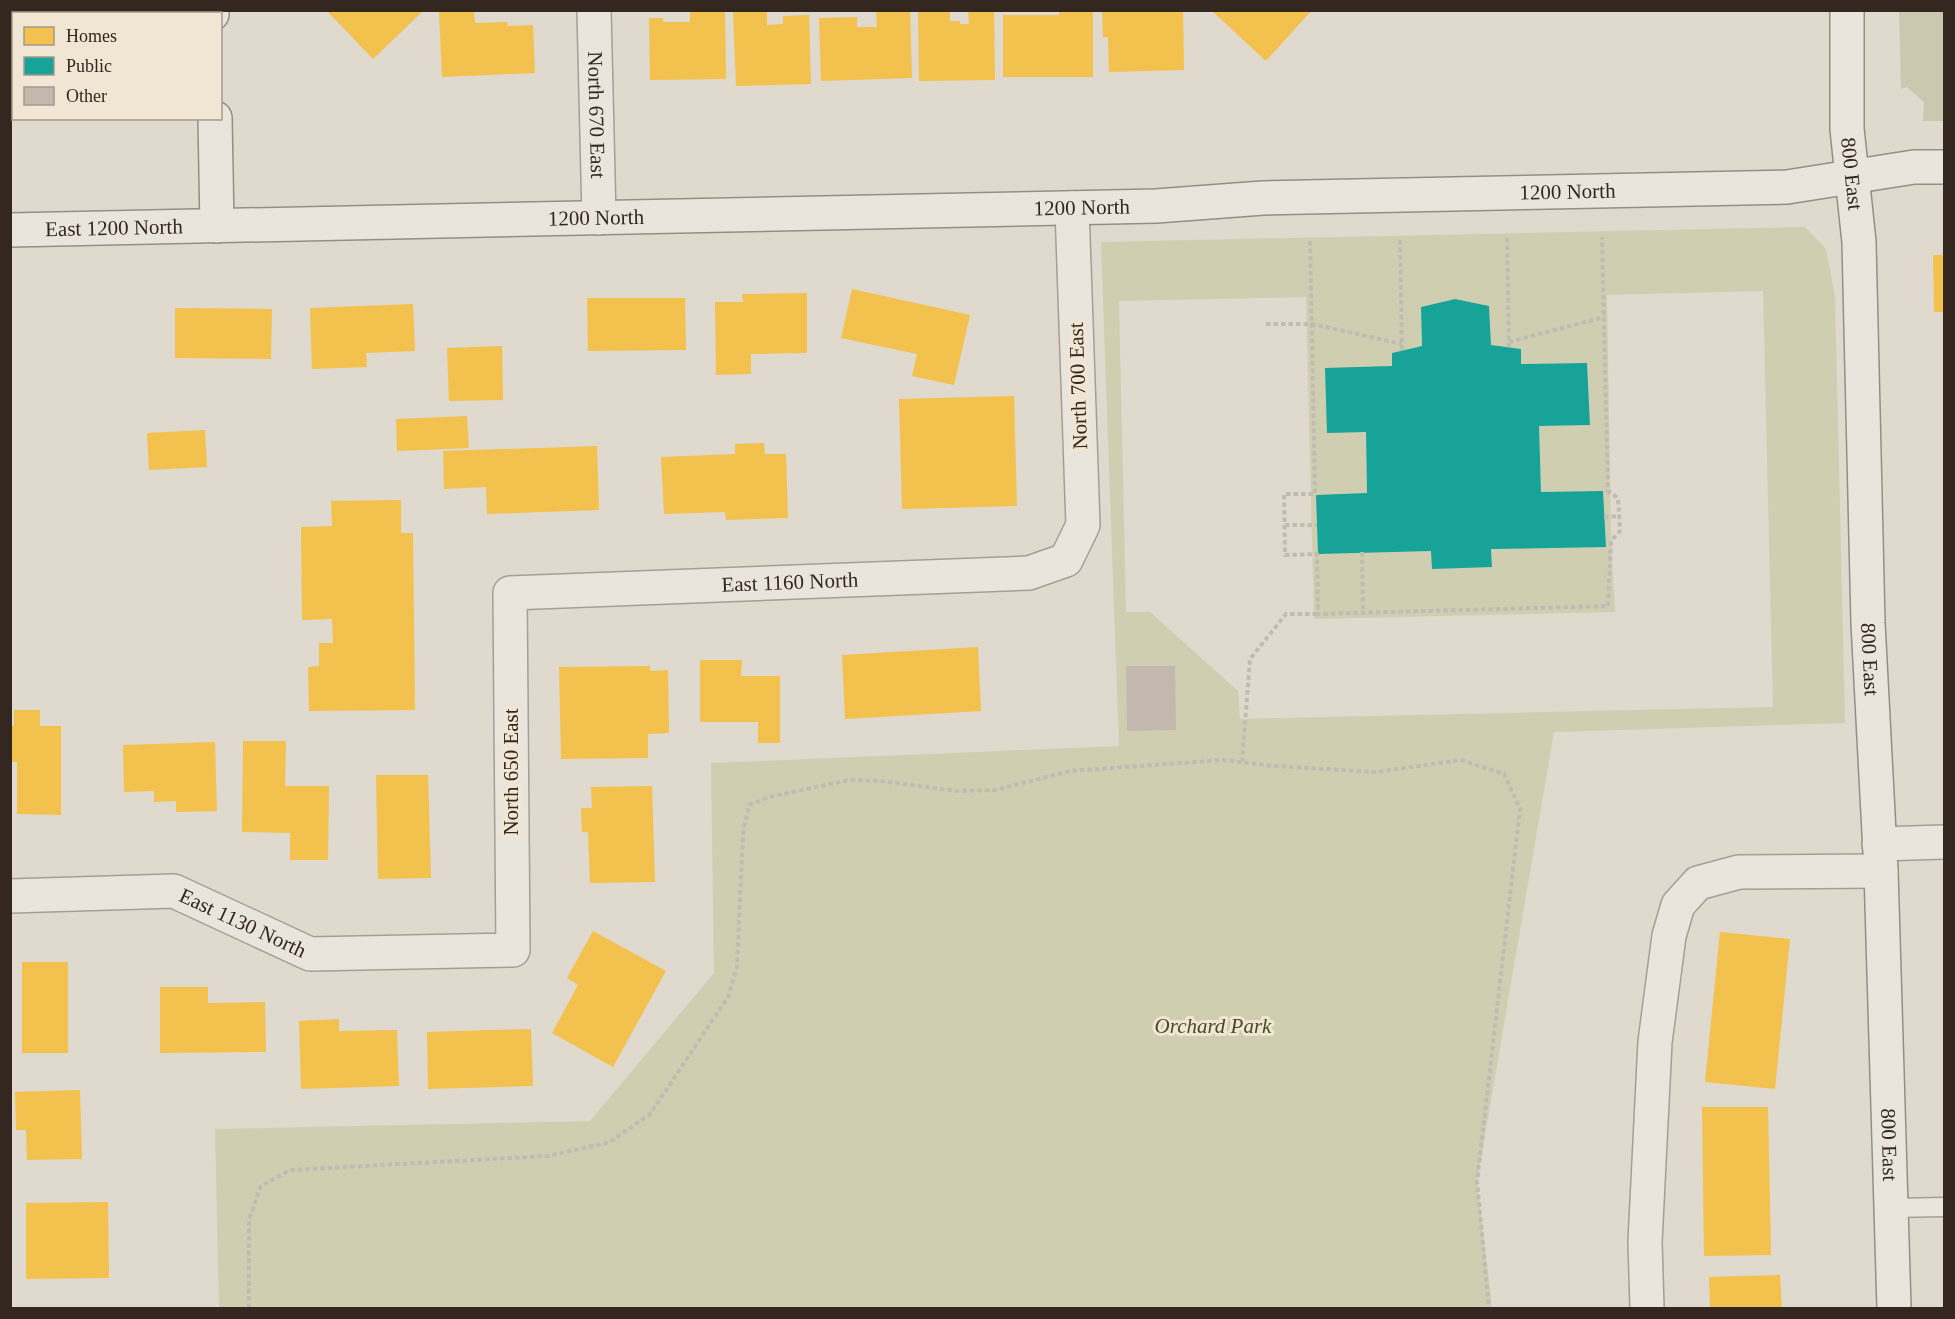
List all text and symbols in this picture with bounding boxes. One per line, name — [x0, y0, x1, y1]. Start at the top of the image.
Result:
legend — [12, 12, 222, 120]
text: Homes — [66, 26, 117, 46]
street label: North 670 East — [583, 51, 610, 179]
text: Public — [66, 56, 112, 76]
text: Other — [66, 86, 107, 106]
street label: 800 East — [1836, 136, 1868, 211]
street label: 1200 North — [1519, 179, 1616, 205]
street label: 1200 North — [1033, 195, 1131, 221]
street label: 1200 North — [547, 205, 645, 231]
street label: East 1200 North — [45, 214, 184, 241]
street label: North 700 East — [1064, 322, 1092, 450]
street label: East 1160 North — [721, 568, 859, 597]
street label: 800 East — [1856, 622, 1884, 696]
street label: North 650 East — [499, 708, 523, 836]
street label: East 1130 North — [176, 883, 311, 963]
park label: Orchard Park — [1155, 1014, 1272, 1038]
street label: 800 East — [1876, 1108, 1902, 1182]

